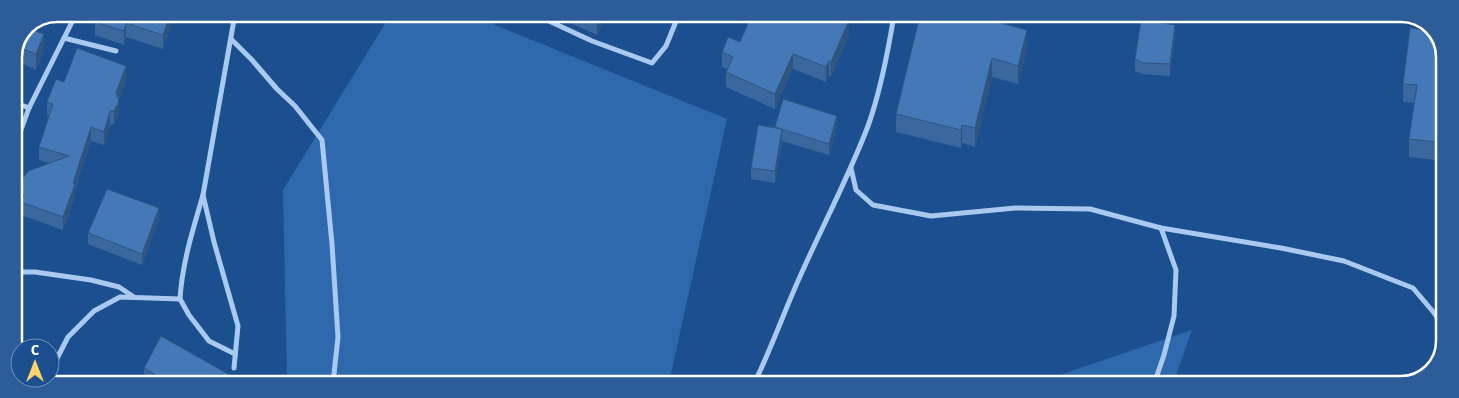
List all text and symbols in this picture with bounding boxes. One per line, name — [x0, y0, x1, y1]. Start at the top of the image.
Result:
north arrow — [10, 338, 60, 388]
text: С — [31, 342, 39, 359]

